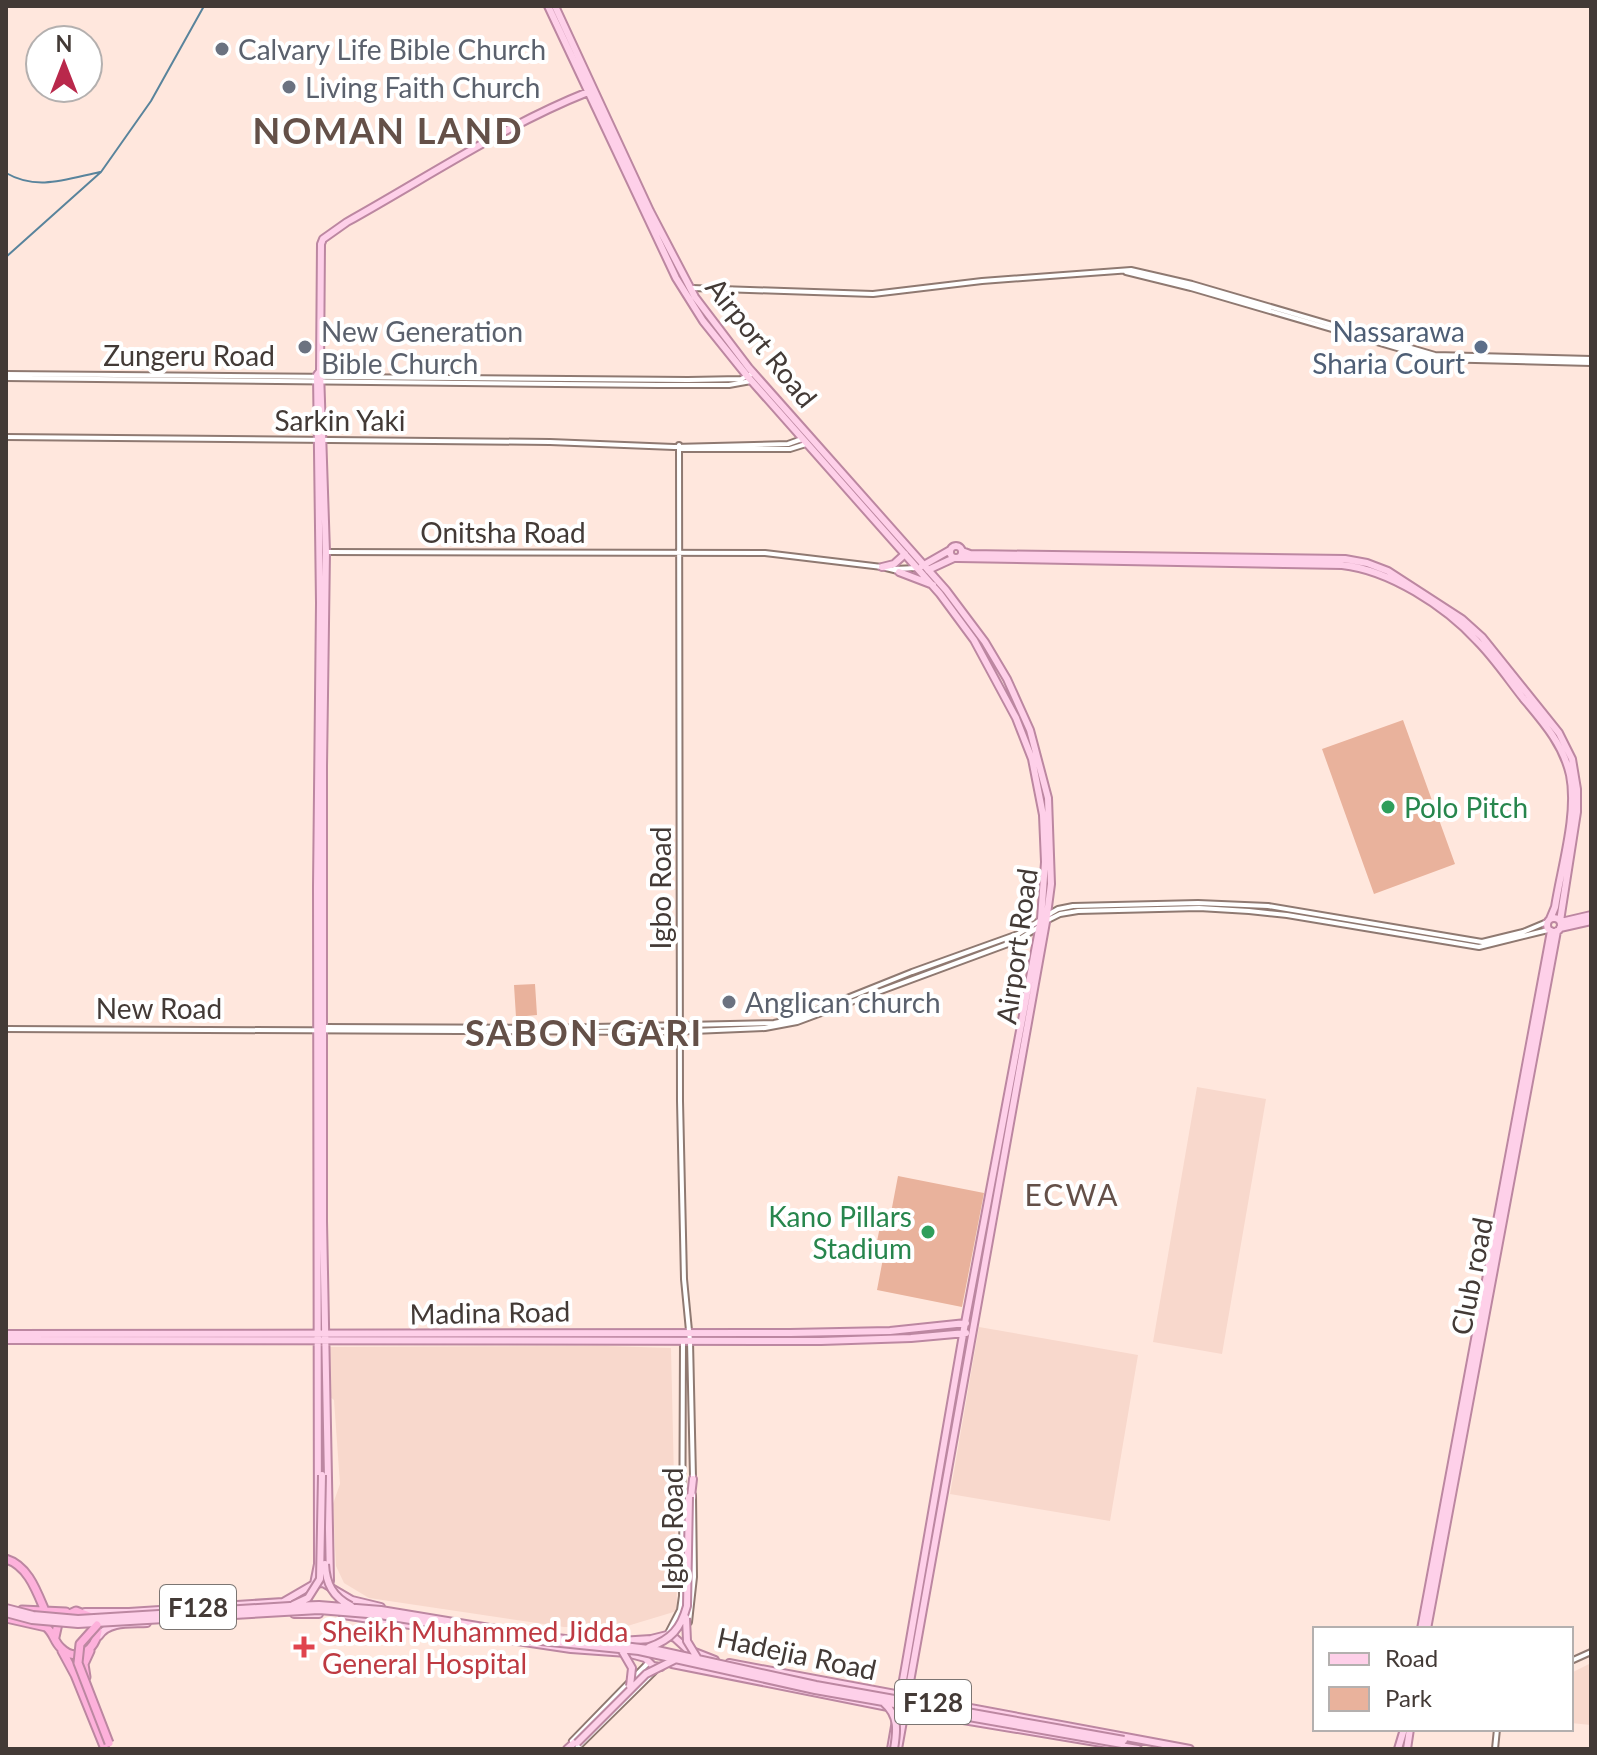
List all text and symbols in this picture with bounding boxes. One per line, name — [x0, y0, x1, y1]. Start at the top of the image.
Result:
north arrow — [24, 24, 104, 104]
text: N — [56, 30, 72, 57]
place label: Calvary Life Bible Church — [238, 32, 546, 66]
marker: Calvary Life Bible Church — [213, 40, 231, 58]
place label: Living Faith Church — [305, 70, 540, 104]
marker: Living Faith Church — [280, 78, 298, 96]
district label: NOMAN LAND — [252, 108, 524, 152]
street label: Airport Road — [699, 270, 825, 414]
place label: New Generation Bible Church — [321, 314, 523, 380]
place label: Nassarawa Sharia Court — [1312, 314, 1465, 380]
street label: Zungeru Road — [103, 338, 275, 372]
marker: New Generation Bible Church — [296, 338, 314, 356]
marker: Nassarawa Sharia Court — [1472, 338, 1490, 356]
street label: Sarkin Yaki — [275, 403, 405, 437]
street label: Onitsha Road — [420, 515, 586, 549]
place label: Polo Pitch — [1404, 790, 1528, 824]
marker: Polo Pitch — [1379, 798, 1397, 816]
street label: Igbo Road — [643, 827, 677, 949]
street label: Airport Road — [988, 866, 1044, 1026]
place label: Anglican church — [745, 985, 941, 1019]
street label: New Road — [96, 991, 222, 1025]
marker: Anglican church — [720, 993, 738, 1011]
district label: SABON GARI — [465, 1010, 703, 1054]
district label: ECWA — [1025, 1176, 1120, 1212]
place label: Kano Pillars Stadium — [768, 1199, 912, 1265]
street label: Club road — [1443, 1214, 1499, 1338]
marker: Kano Pillars Stadium — [919, 1223, 937, 1241]
street label: Madina Road — [409, 1294, 571, 1330]
street label: Igbo Road — [655, 1468, 689, 1590]
road number: F128 — [160, 1585, 236, 1629]
place label: Sheikh Muhammed Jidda General Hospital — [322, 1614, 628, 1680]
street label: Hadejia Road — [714, 1620, 880, 1686]
legend — [1313, 1627, 1573, 1731]
marker: Sheikh Muhammed Jidda General Hospital — [293, 1636, 315, 1658]
text: Road — [1385, 1643, 1438, 1672]
road number: F128 — [895, 1680, 971, 1724]
text: Park — [1385, 1683, 1433, 1712]

